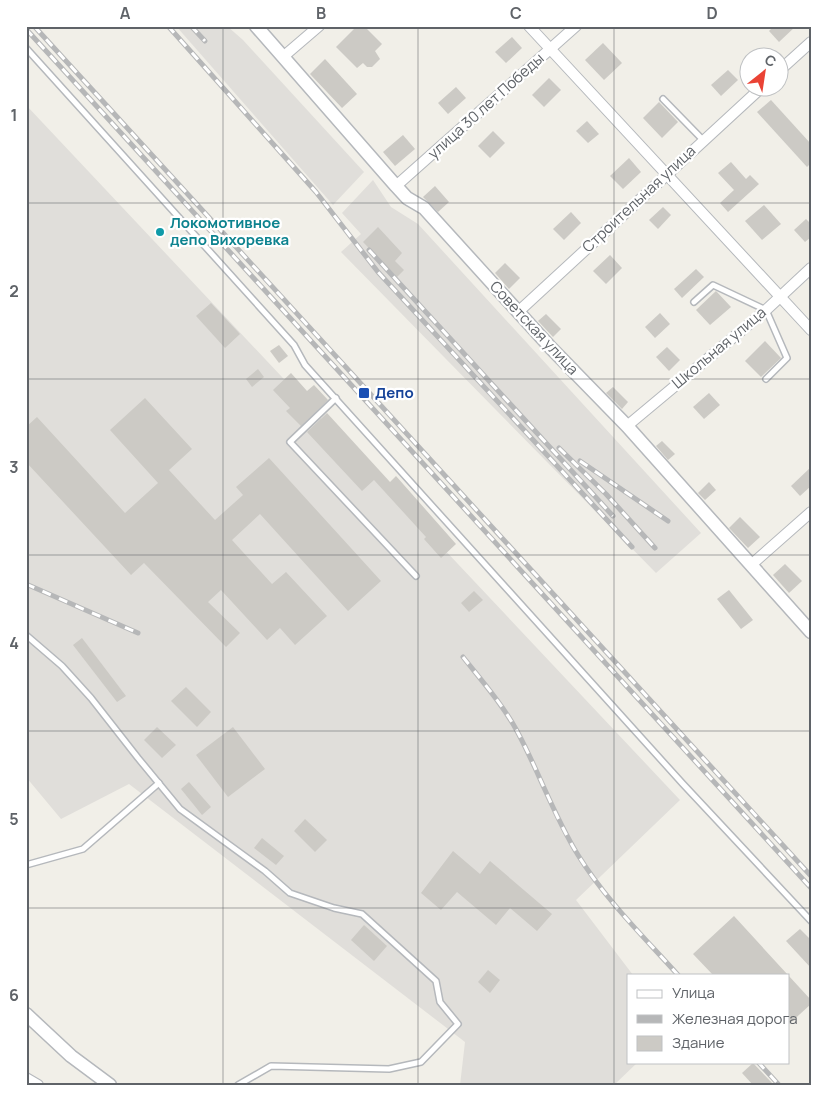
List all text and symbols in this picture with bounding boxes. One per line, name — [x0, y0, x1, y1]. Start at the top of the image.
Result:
text: A — [120, 2, 131, 24]
text: B — [316, 2, 326, 24]
text: C — [510, 2, 522, 24]
text: D — [706, 2, 718, 24]
street label: улица 30 лет Победы — [423, 48, 548, 163]
north arrow — [740, 48, 790, 98]
text: С — [762, 49, 780, 71]
text: 1 — [10, 104, 18, 126]
street label: Строительная улица — [577, 140, 700, 257]
place label: Локомотивное депо Вихоревка — [170, 212, 289, 250]
marker: Локомотивное депо Вихоревка — [154, 226, 166, 238]
street label: Советская улица — [485, 276, 583, 379]
text: 2 — [9, 280, 19, 302]
street label: Школьная улица — [667, 302, 770, 393]
place label: Депо — [375, 382, 414, 403]
marker: Депо — [357, 386, 371, 400]
text: 3 — [9, 456, 19, 478]
text: 4 — [9, 632, 19, 654]
text: 5 — [9, 808, 19, 830]
legend — [627, 974, 790, 1064]
text: Улица — [672, 982, 715, 1003]
text: 6 — [9, 984, 19, 1006]
text: Железная дорога — [672, 1008, 797, 1029]
text: Здание — [672, 1032, 725, 1053]

